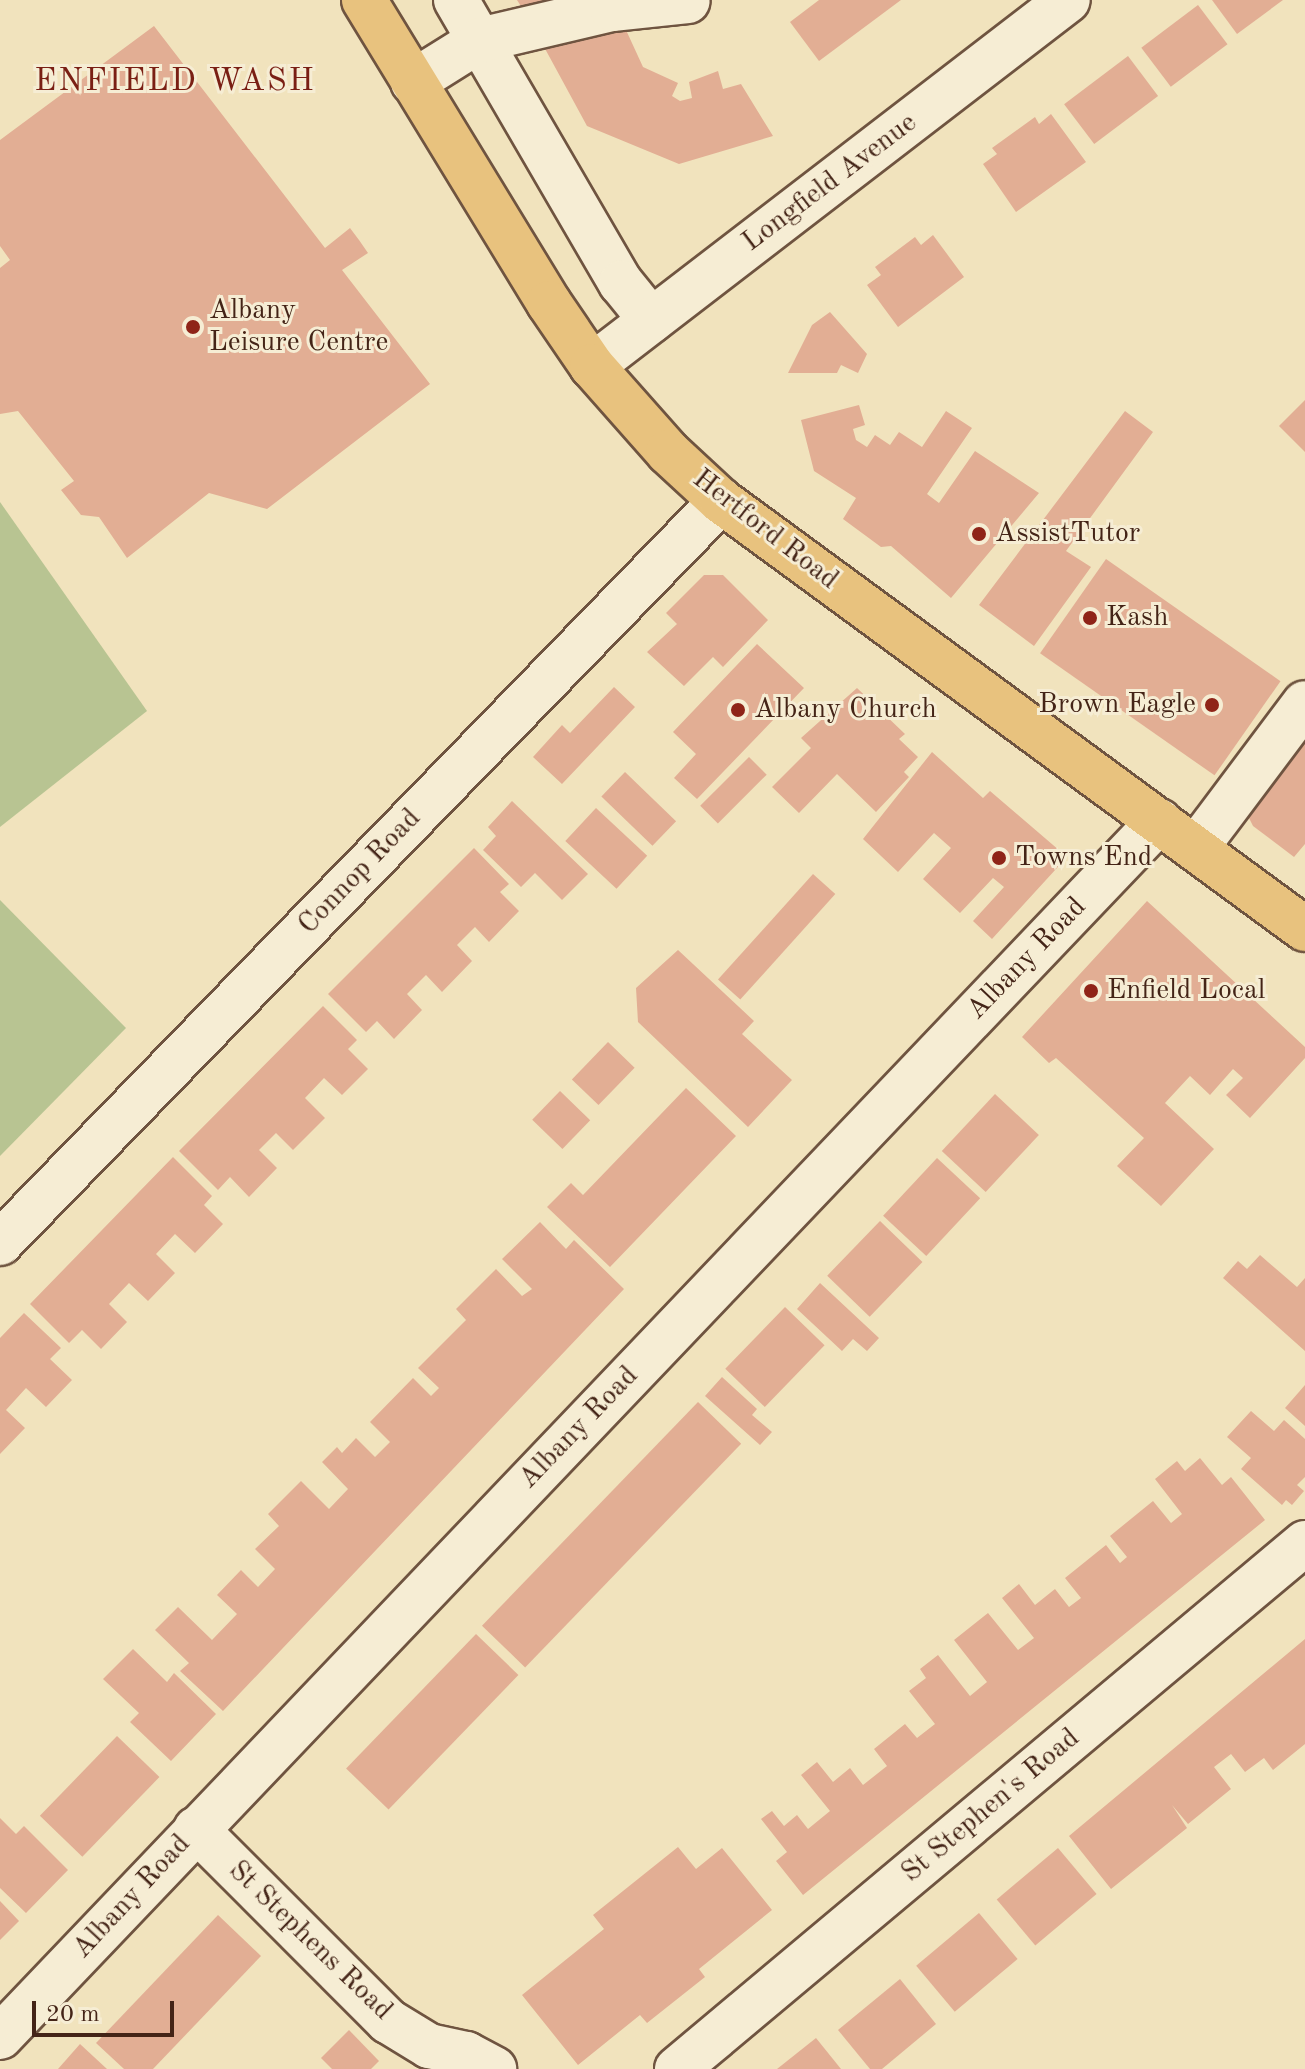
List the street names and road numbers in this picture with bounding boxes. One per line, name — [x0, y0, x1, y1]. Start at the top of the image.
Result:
street label: Longfield Avenue — [736, 107, 924, 259]
street label: Hertford Road — [685, 463, 845, 597]
street label: Connop Road — [292, 802, 428, 942]
street label: Albany Road — [960, 891, 1094, 1027]
street label: Albany Road — [512, 1360, 646, 1496]
street label: St Stephen's Road — [895, 1722, 1087, 1890]
street label: Albany Road — [66, 1828, 198, 1966]
street label: St Stephens Road — [221, 1854, 399, 2028]

